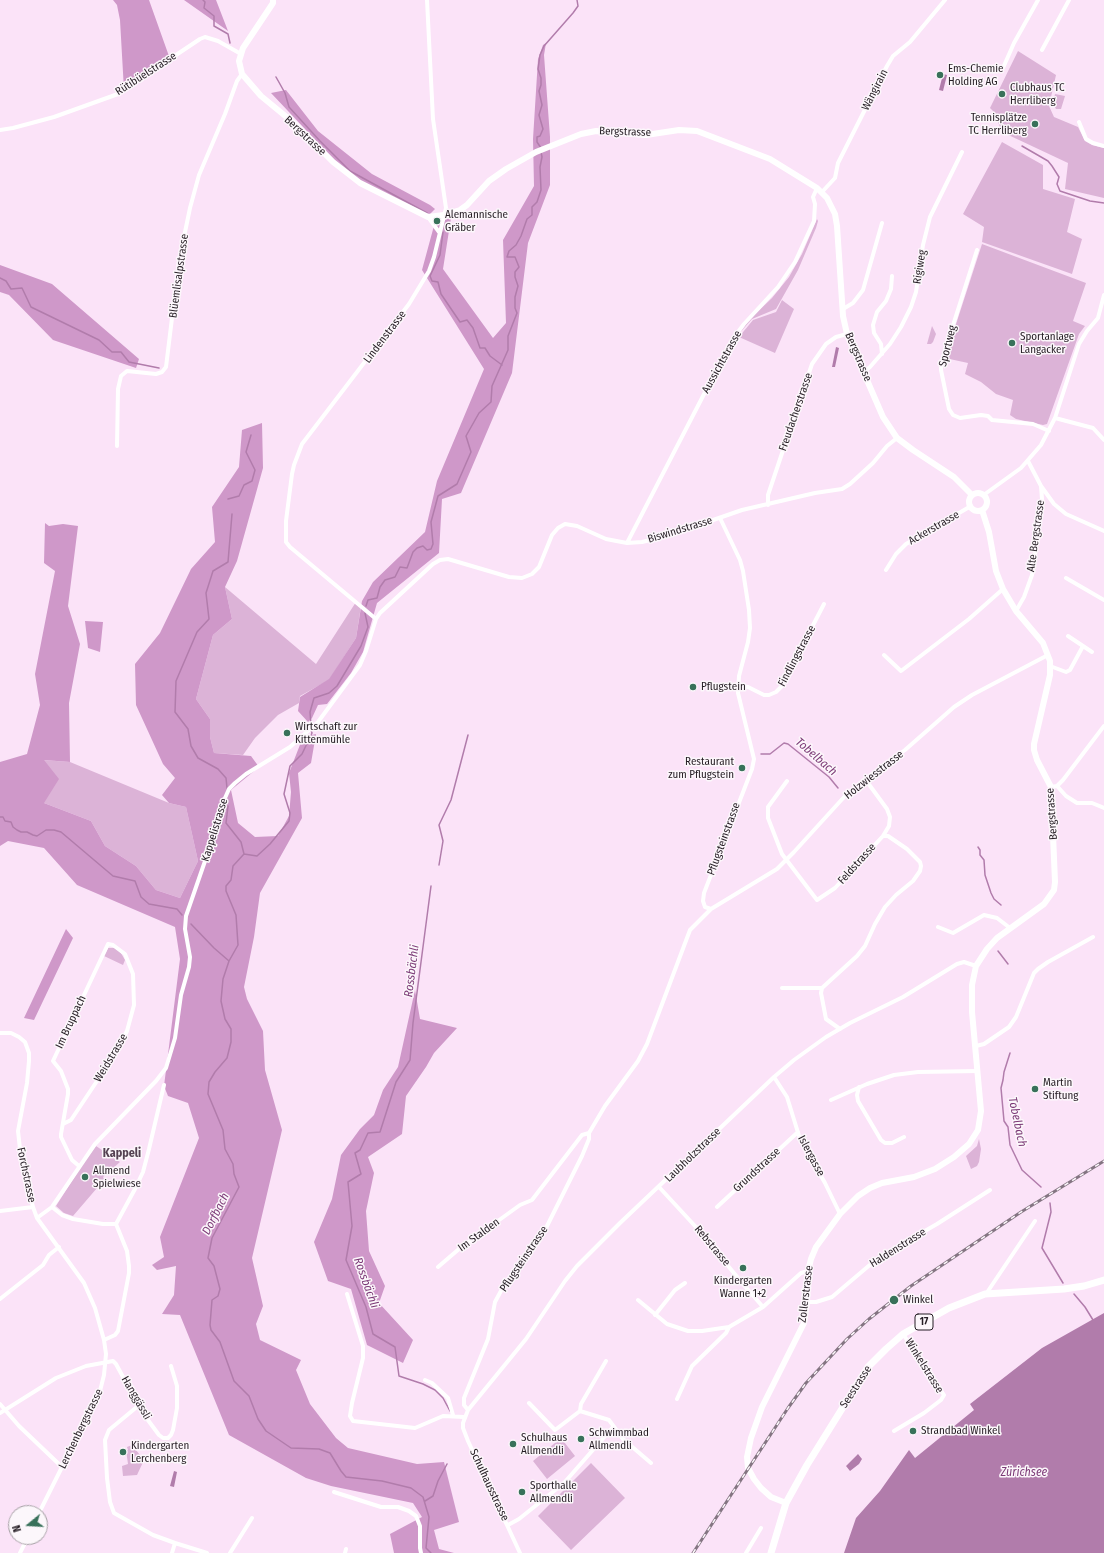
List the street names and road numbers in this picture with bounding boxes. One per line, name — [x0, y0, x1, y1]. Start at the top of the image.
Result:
street label: Rütibüelstrasse — [113, 49, 179, 99]
street label: Wängirain — [859, 67, 891, 113]
street label: Bergstrasse — [281, 113, 329, 159]
street label: Bergstrasse — [599, 124, 651, 140]
street label: Blüemlisalpstrasse — [167, 233, 191, 319]
street label: Rigiweg — [911, 249, 929, 285]
street label: Lindenstrasse — [361, 308, 409, 366]
street label: Sportweg — [936, 324, 960, 368]
street label: Aussichtstrasse — [699, 328, 745, 396]
street label: Bergstrasse — [842, 330, 874, 384]
street label: Freudacherstrasse — [776, 371, 816, 453]
street label: Alte Bergstrasse — [1024, 499, 1048, 573]
street label: Ackerstrasse — [906, 508, 962, 548]
street label: Biswindstrasse — [646, 514, 714, 546]
street label: Findlingstrasse — [775, 623, 819, 689]
street label: Holzwiesstrasse — [842, 748, 906, 802]
street label: Bergstrasse — [1044, 788, 1060, 840]
street label: Kappelistrasse — [199, 797, 231, 863]
street label: Pflugsteinstrasse — [705, 801, 743, 877]
street label: Feldstrasse — [835, 841, 879, 887]
street label: Im Bruppach — [53, 993, 89, 1051]
street label: Weidstrasse — [91, 1031, 131, 1085]
street label: Laubholzstrasse — [662, 1125, 724, 1185]
street label: Islergasse — [795, 1133, 827, 1179]
street label: Grundstrasse — [731, 1145, 783, 1195]
street label: Forchstrasse — [14, 1146, 38, 1204]
street label: Im Stalden — [456, 1216, 502, 1254]
street label: Rebstrasse — [691, 1223, 733, 1269]
street label: Pflugsteinstrasse — [497, 1224, 551, 1294]
street label: Haldenstrasse — [867, 1226, 929, 1270]
street label: Zollerstrasse — [796, 1265, 816, 1323]
road number: 17 — [915, 1314, 933, 1330]
street label: Winkelstrasse — [902, 1336, 946, 1396]
street label: Seestrasse — [837, 1363, 875, 1411]
street label: Hanggässli — [118, 1374, 154, 1422]
street label: Lerchenbergstrasse — [56, 1387, 106, 1471]
street label: Schulhausstrasse — [467, 1447, 511, 1523]

